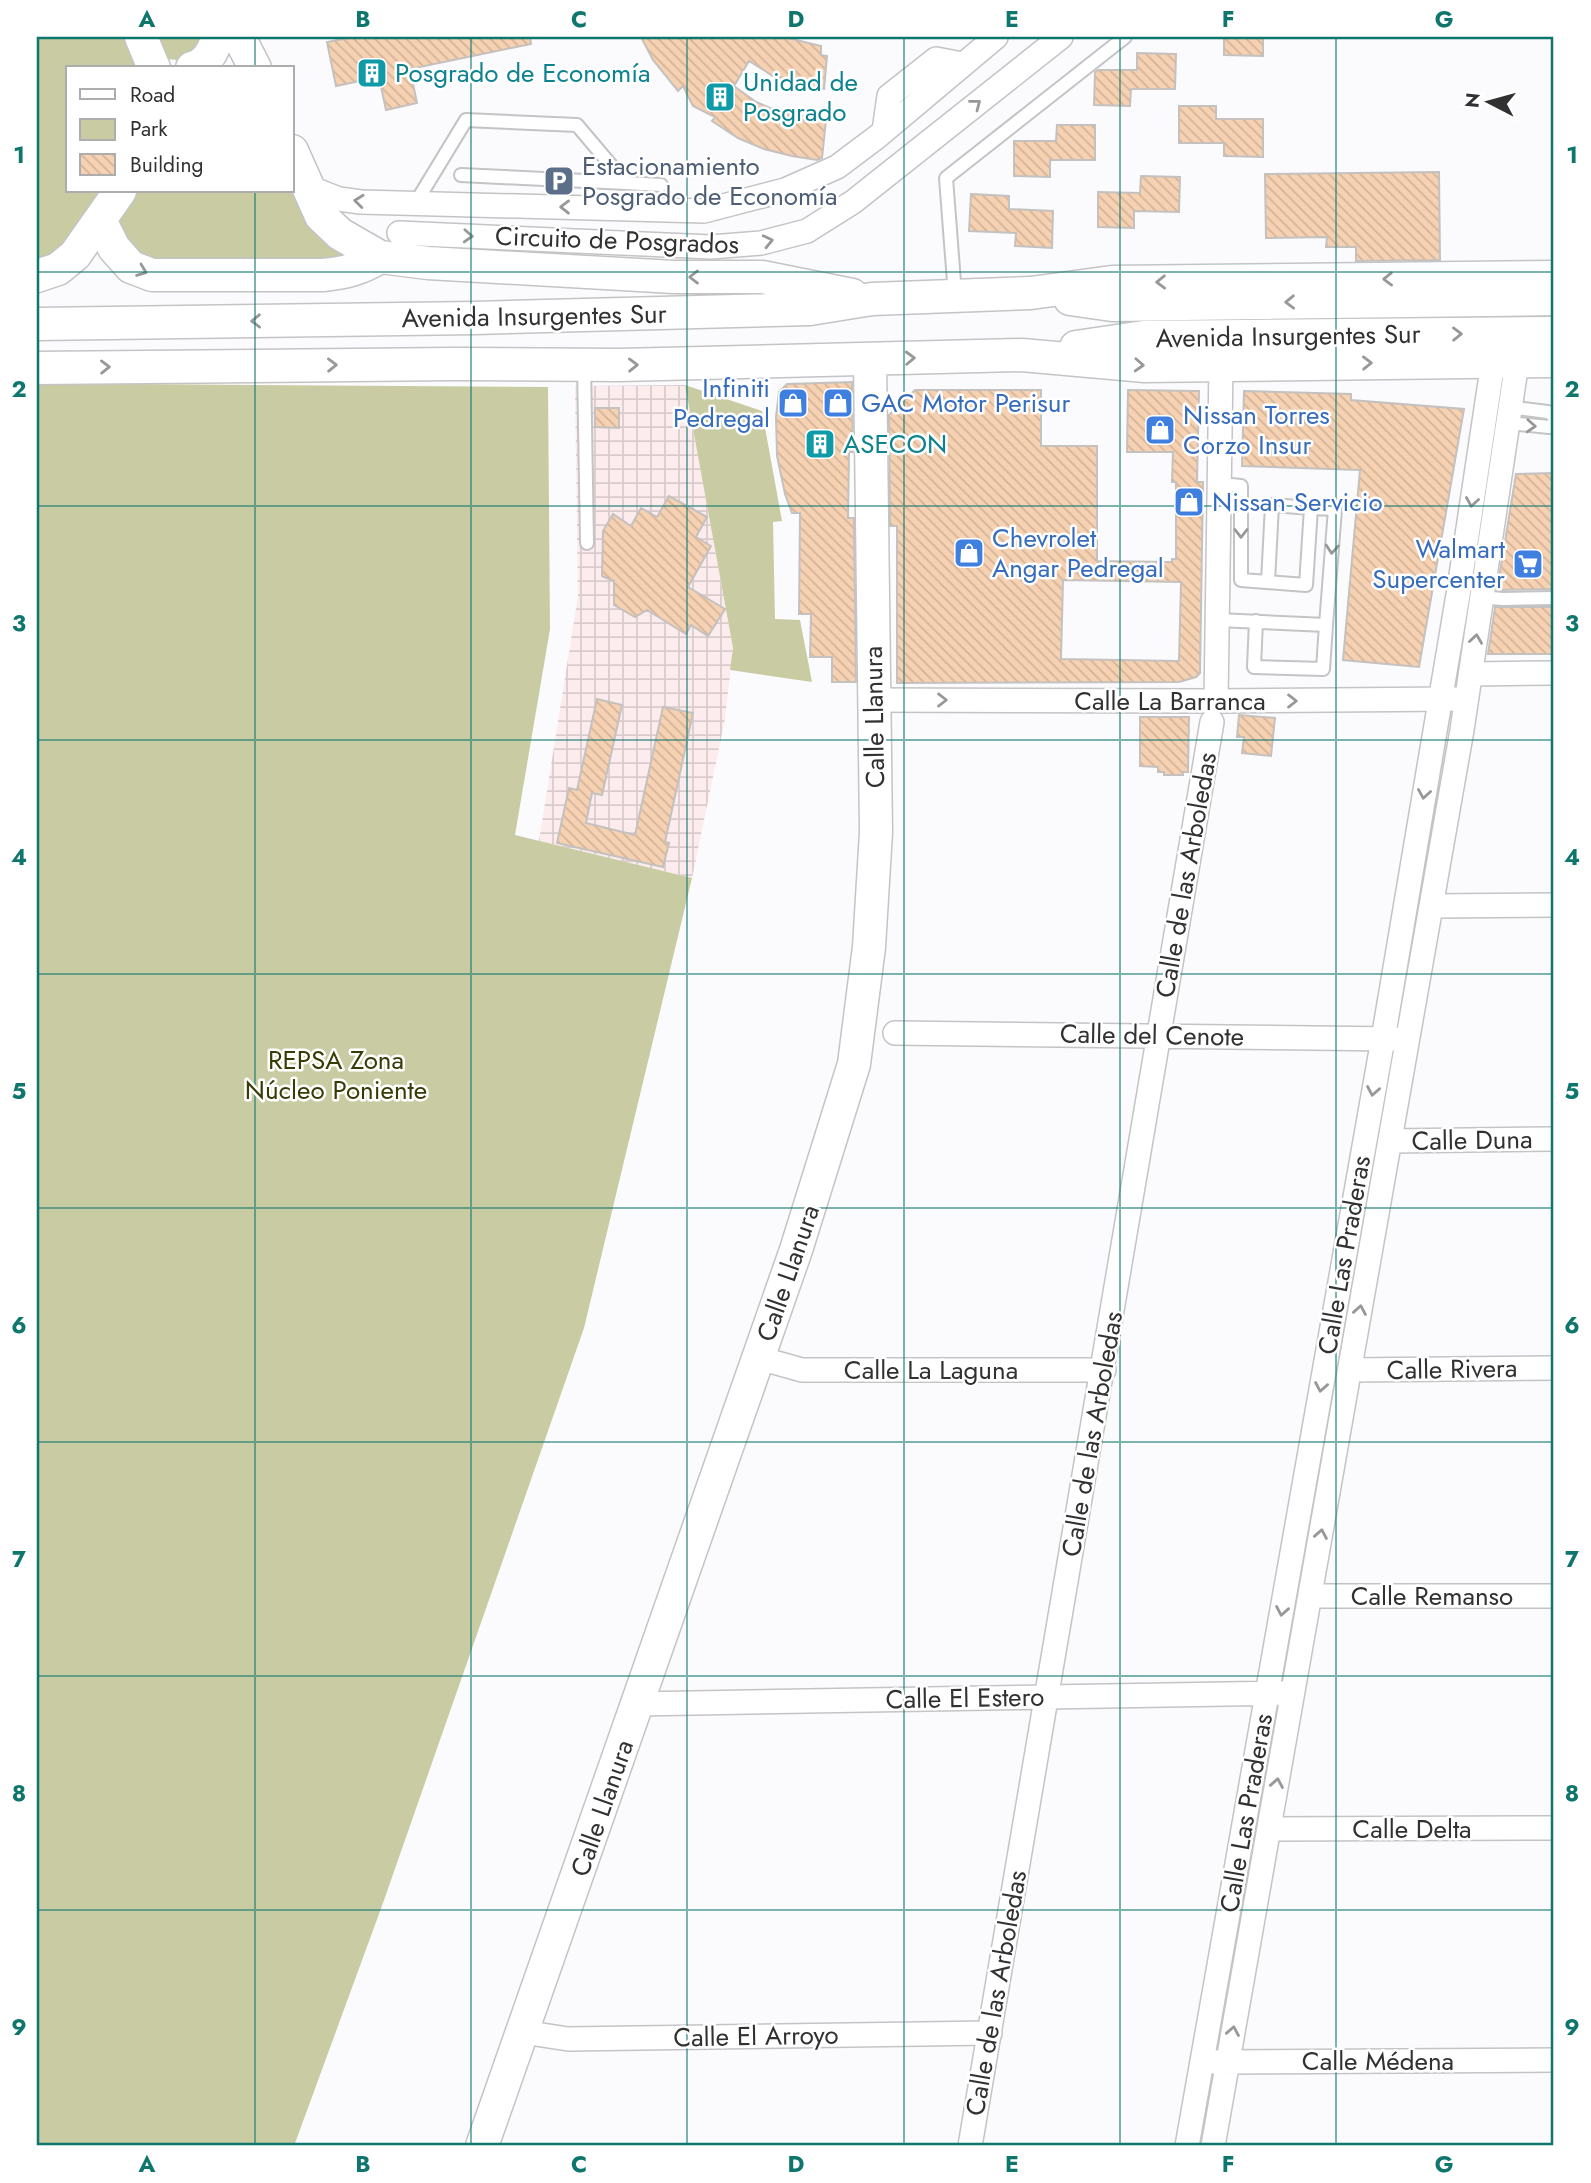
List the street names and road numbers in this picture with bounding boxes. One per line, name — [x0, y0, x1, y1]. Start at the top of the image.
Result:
street label: Circuito de Posgrados — [494, 217, 740, 263]
street label: Avenida Insurgentes Sur — [401, 295, 667, 337]
street label: Avenida Insurgentes Sur — [1155, 315, 1421, 357]
street label: Calle Llanura — [854, 645, 894, 789]
street label: Calle La Barranca — [1074, 682, 1266, 720]
street label: Calle de las Arboledas — [1146, 749, 1226, 1001]
street label: Calle del Cenote — [1060, 1014, 1244, 1056]
street label: Calle Duna — [1411, 1120, 1533, 1160]
street label: Calle Las Praderas — [1308, 1153, 1380, 1357]
street label: Calle Llanura — [747, 1199, 829, 1347]
street label: Calle de las Arboledas — [1052, 1308, 1132, 1560]
street label: Calle Rivera — [1386, 1349, 1518, 1389]
street label: Calle La Laguna — [844, 1351, 1018, 1389]
street label: Calle Remanso — [1351, 1577, 1513, 1615]
street label: Calle El Estero — [885, 1678, 1045, 1718]
street label: Calle Las Praderas — [1210, 1711, 1282, 1915]
street label: Calle Llanura — [561, 1734, 643, 1882]
street label: Calle Delta — [1352, 1810, 1472, 1848]
street label: Calle de las Arboledas — [956, 1867, 1036, 2119]
street label: Calle El Arroyo — [673, 2016, 839, 2056]
street label: Calle Médena — [1302, 2042, 1454, 2080]

